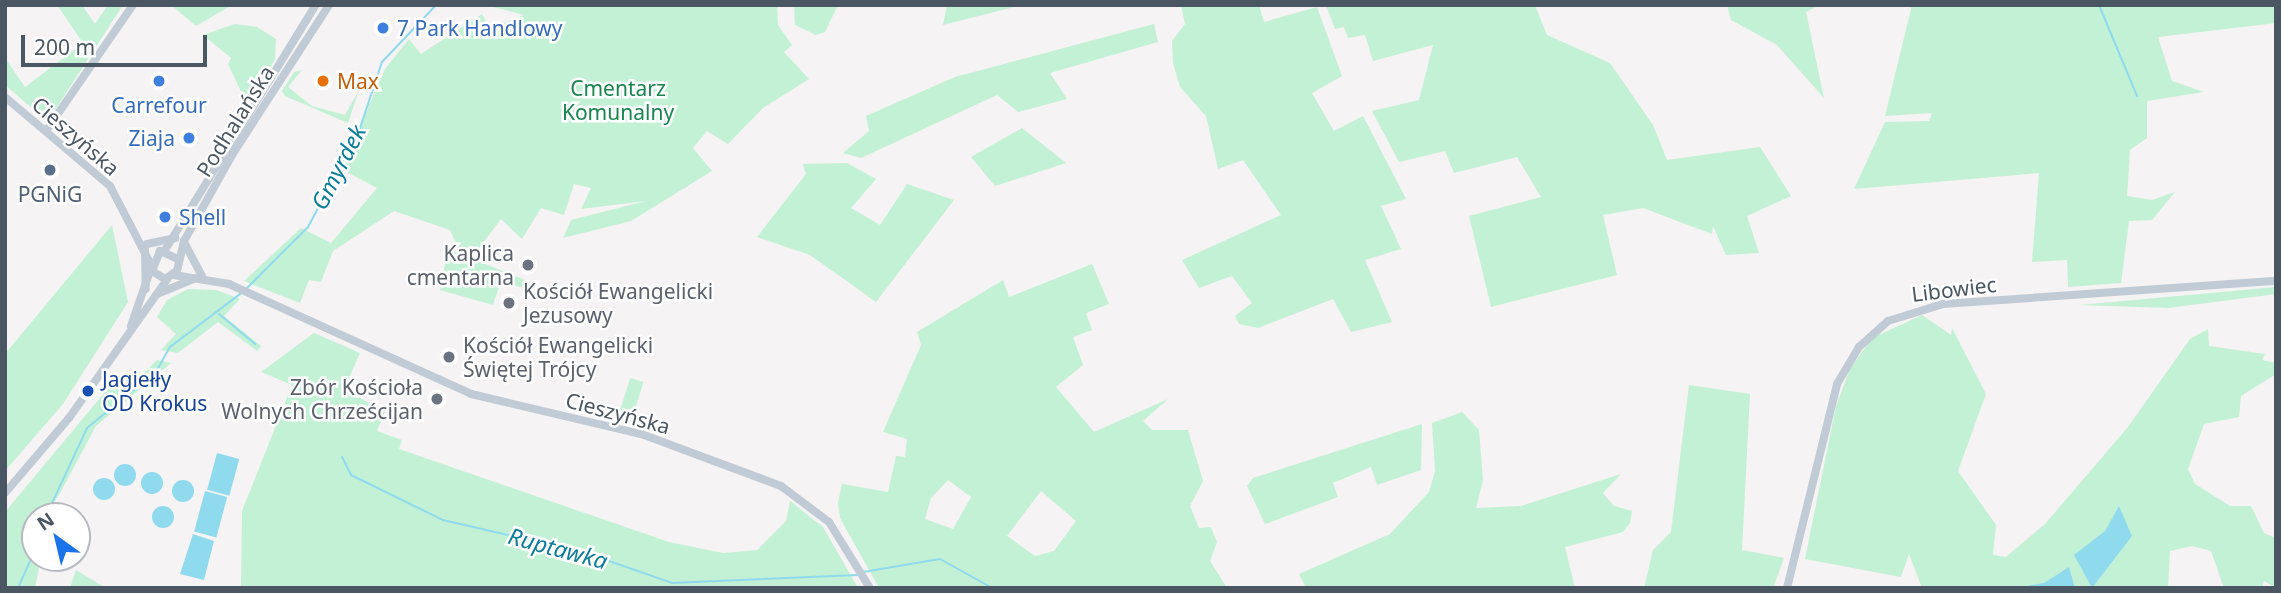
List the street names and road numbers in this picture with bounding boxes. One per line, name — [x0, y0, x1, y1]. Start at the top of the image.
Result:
street label: Podhalańska — [191, 61, 279, 181]
street label: Cieszyńska — [27, 91, 125, 181]
street label: Libowiec — [1910, 271, 1998, 307]
street label: Cieszyńska — [563, 387, 673, 439]

